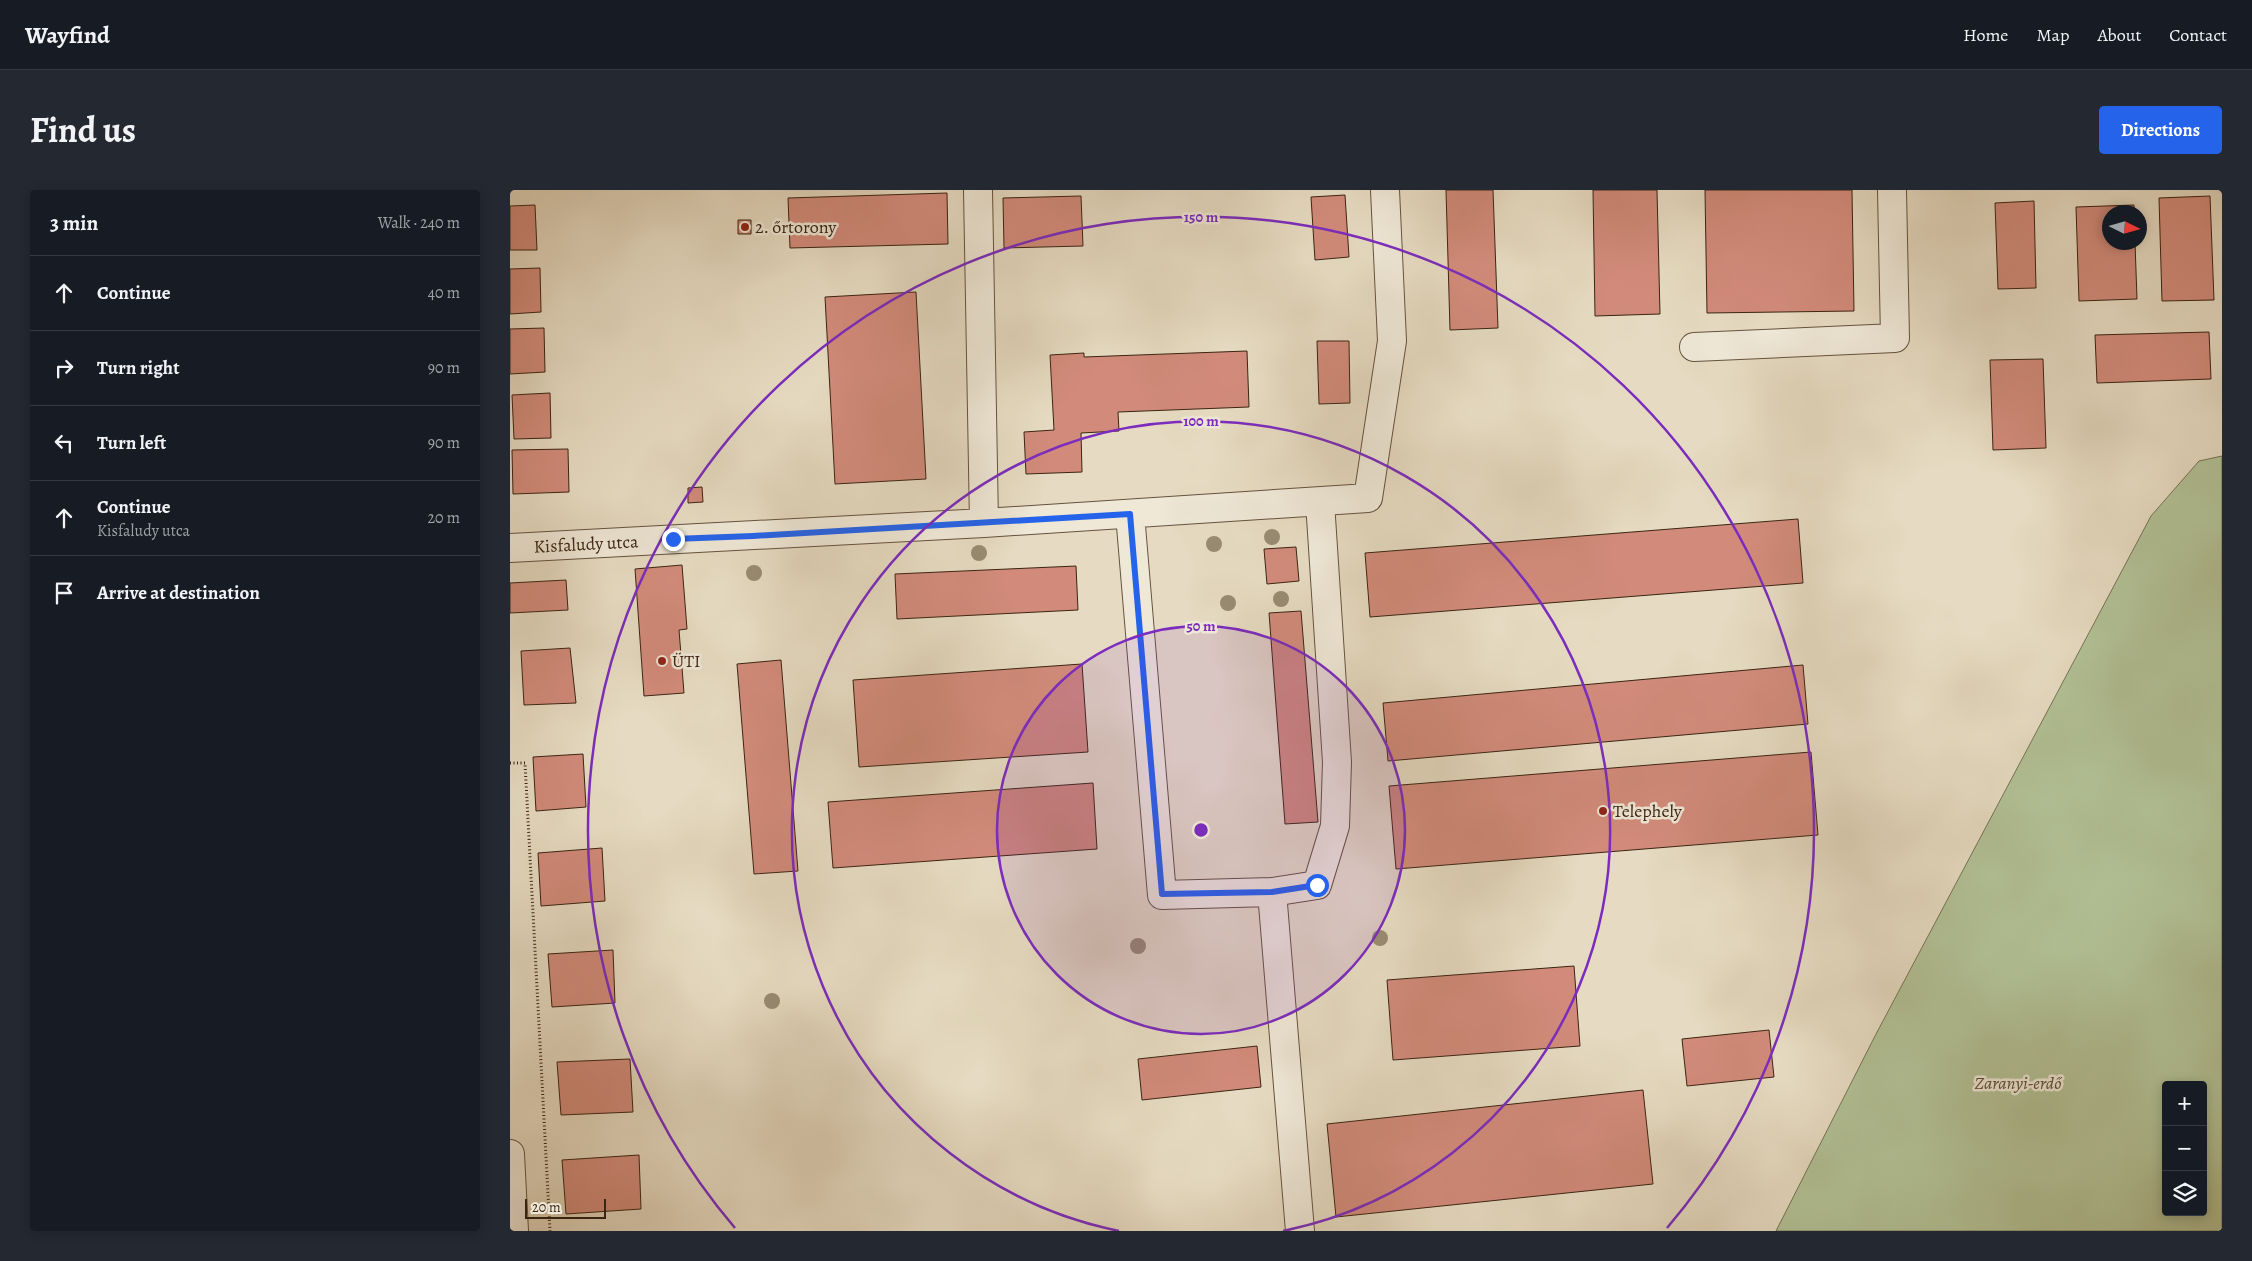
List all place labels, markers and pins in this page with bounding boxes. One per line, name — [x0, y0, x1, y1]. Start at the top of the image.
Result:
place label: 2. őrtorony — [755, 215, 837, 239]
marker: 2. őrtorony — [739, 221, 751, 233]
place label: ÜTI — [672, 649, 701, 673]
marker: ÜTI — [656, 655, 668, 667]
place label: Telephely — [1613, 799, 1683, 823]
marker: Telephely — [1597, 805, 1609, 817]
centre of rings — [1192, 821, 1210, 839]

